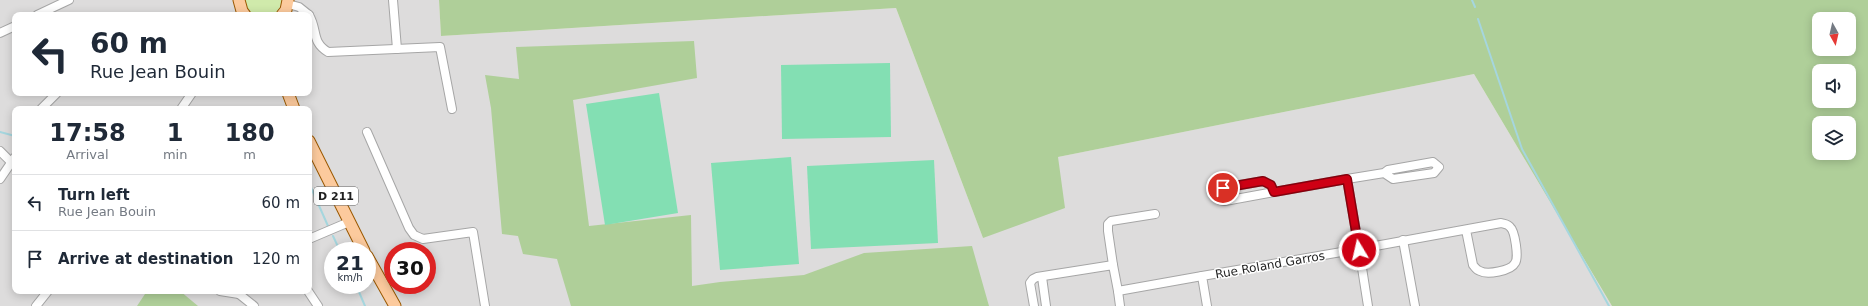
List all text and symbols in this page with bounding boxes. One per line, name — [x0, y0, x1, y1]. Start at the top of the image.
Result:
north arrow — [1812, 12, 1856, 56]
map controls — [1812, 12, 1856, 160]
text: 60 m — [90, 27, 168, 60]
icon: left — [24, 28, 76, 80]
text: Rue Jean Bouin — [90, 61, 226, 82]
button: sound — [1812, 64, 1856, 108]
button: layers — [1812, 116, 1856, 160]
text: 17:58 — [49, 119, 126, 147]
text: 1 — [167, 119, 183, 147]
text: 180 — [225, 119, 275, 147]
text: Arrival — [66, 147, 109, 162]
text: min — [163, 147, 187, 162]
text: m — [243, 147, 256, 162]
pin — [1206, 171, 1240, 205]
icon: arrive — [1212, 177, 1234, 199]
text: Turn left — [58, 186, 130, 204]
road number: D 211 — [314, 187, 358, 205]
icon: left — [24, 192, 46, 214]
text: 60 m — [262, 194, 300, 212]
text: Rue Jean Bouin — [58, 204, 156, 219]
position arrow — [1338, 229, 1380, 271]
speed limit sign: 30 — [384, 242, 436, 294]
icon: arrive — [24, 248, 46, 270]
street label: Rue Roland Garros — [1214, 248, 1326, 282]
text: Arrive at destination — [58, 250, 233, 268]
text: 120 m — [252, 250, 300, 268]
text: 21 — [336, 251, 364, 275]
text: km/h — [337, 272, 363, 283]

